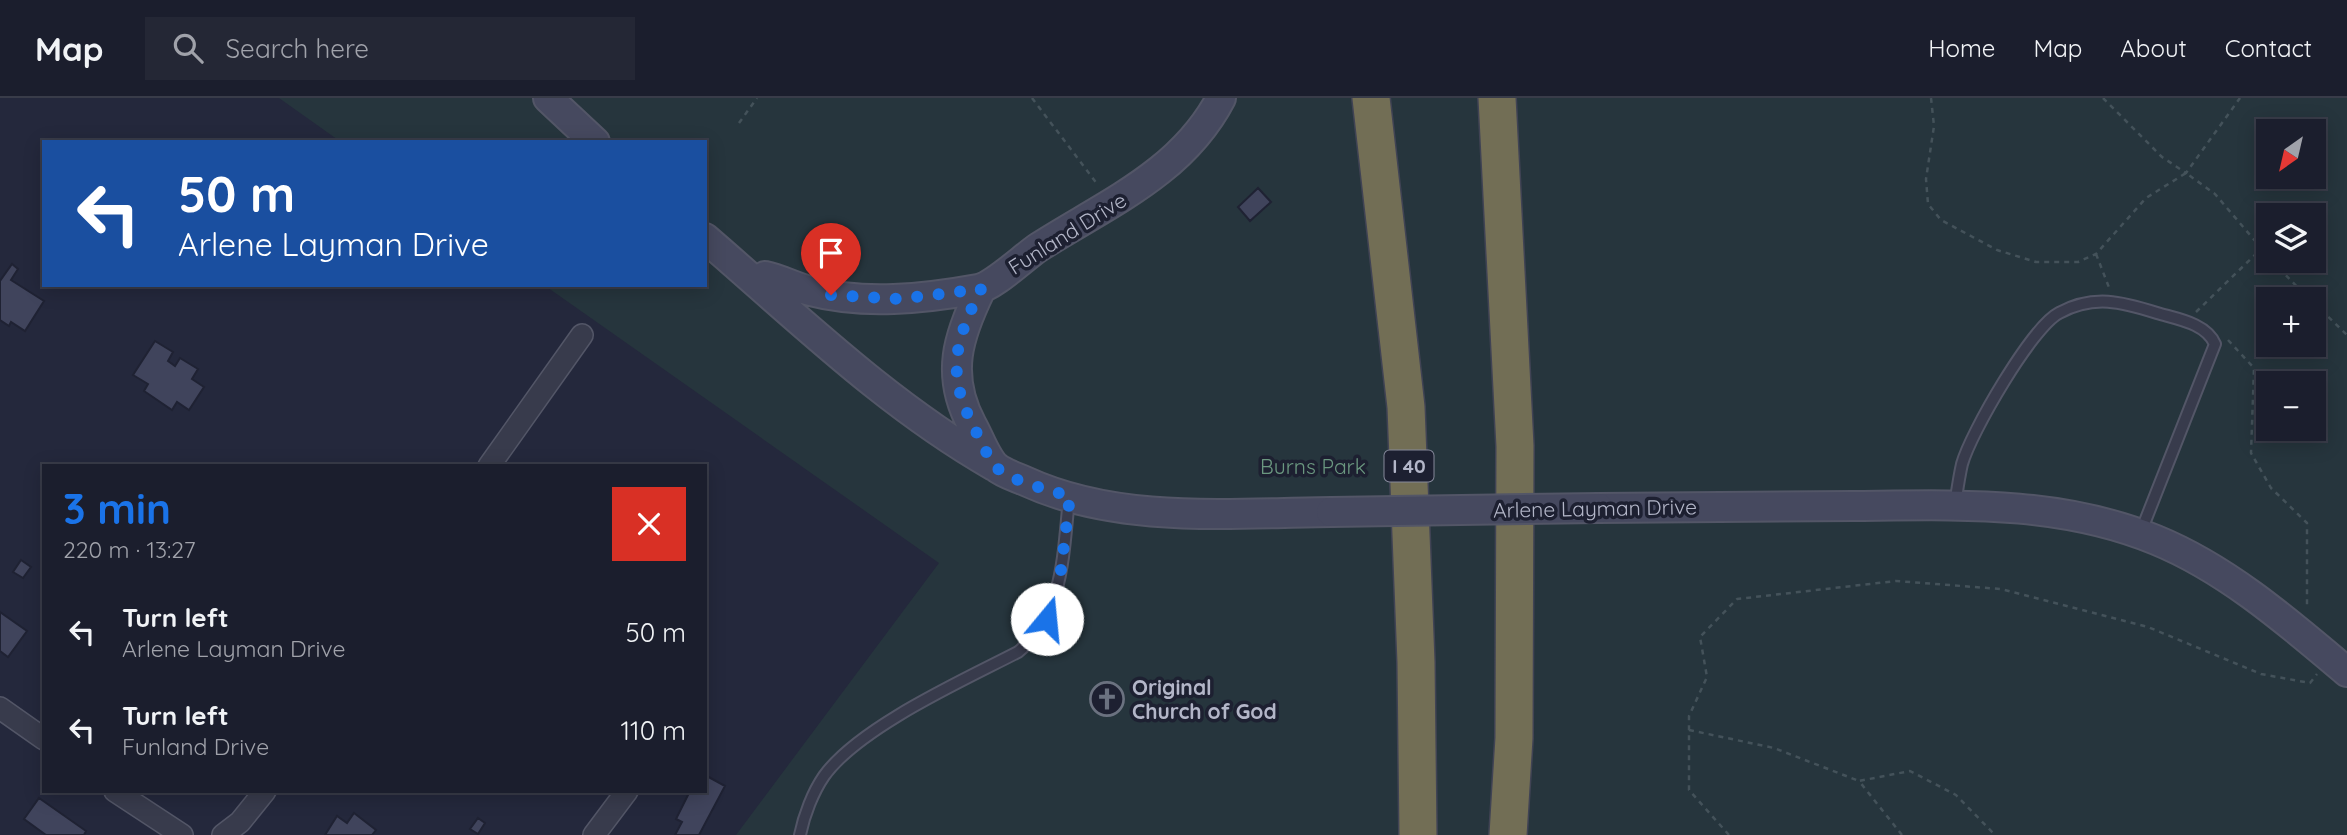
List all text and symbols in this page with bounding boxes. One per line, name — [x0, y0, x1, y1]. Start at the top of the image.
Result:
search box — [145, 17, 635, 80]
text: Map — [35, 28, 103, 69]
icon: search — [169, 29, 207, 67]
text: Search here — [225, 32, 369, 65]
text: Home — [1928, 33, 1995, 63]
text: Map — [2033, 33, 2082, 63]
text: About — [2120, 33, 2187, 63]
text: Contact — [2225, 33, 2312, 63]
north arrow — [2256, 119, 2326, 189]
map controls — [2256, 119, 2326, 441]
text: 50 m — [178, 163, 295, 224]
icon: left — [63, 168, 154, 259]
street label: Funland Drive — [1003, 186, 1131, 280]
button: layers — [2256, 203, 2326, 273]
pin — [801, 223, 861, 295]
text: Arlene Layman Drive — [178, 224, 489, 264]
icon: arrive — [812, 234, 850, 272]
button: + — [2256, 287, 2326, 357]
button: − — [2256, 371, 2326, 441]
road number: I 40 — [1384, 450, 1434, 482]
park label: Burns Park — [1260, 453, 1366, 479]
text: 3 min — [63, 482, 171, 535]
button: close — [612, 487, 686, 561]
street label: Arlene Layman Drive — [1493, 493, 1697, 523]
text: 220 m · 13:27 — [63, 535, 195, 564]
position arrow — [1010, 582, 1084, 656]
text: Turn left — [122, 601, 229, 634]
icon: left — [63, 613, 101, 651]
text: 50 m — [626, 616, 686, 649]
text: Arlene Layman Drive — [122, 634, 345, 663]
place label: Original Church of God — [1132, 674, 1277, 724]
church icon: Original Church of God — [1088, 680, 1126, 718]
text: Turn left — [122, 699, 229, 732]
icon: left — [63, 711, 101, 749]
text: 110 m — [620, 714, 686, 747]
text: Funland Drive — [122, 732, 269, 761]

